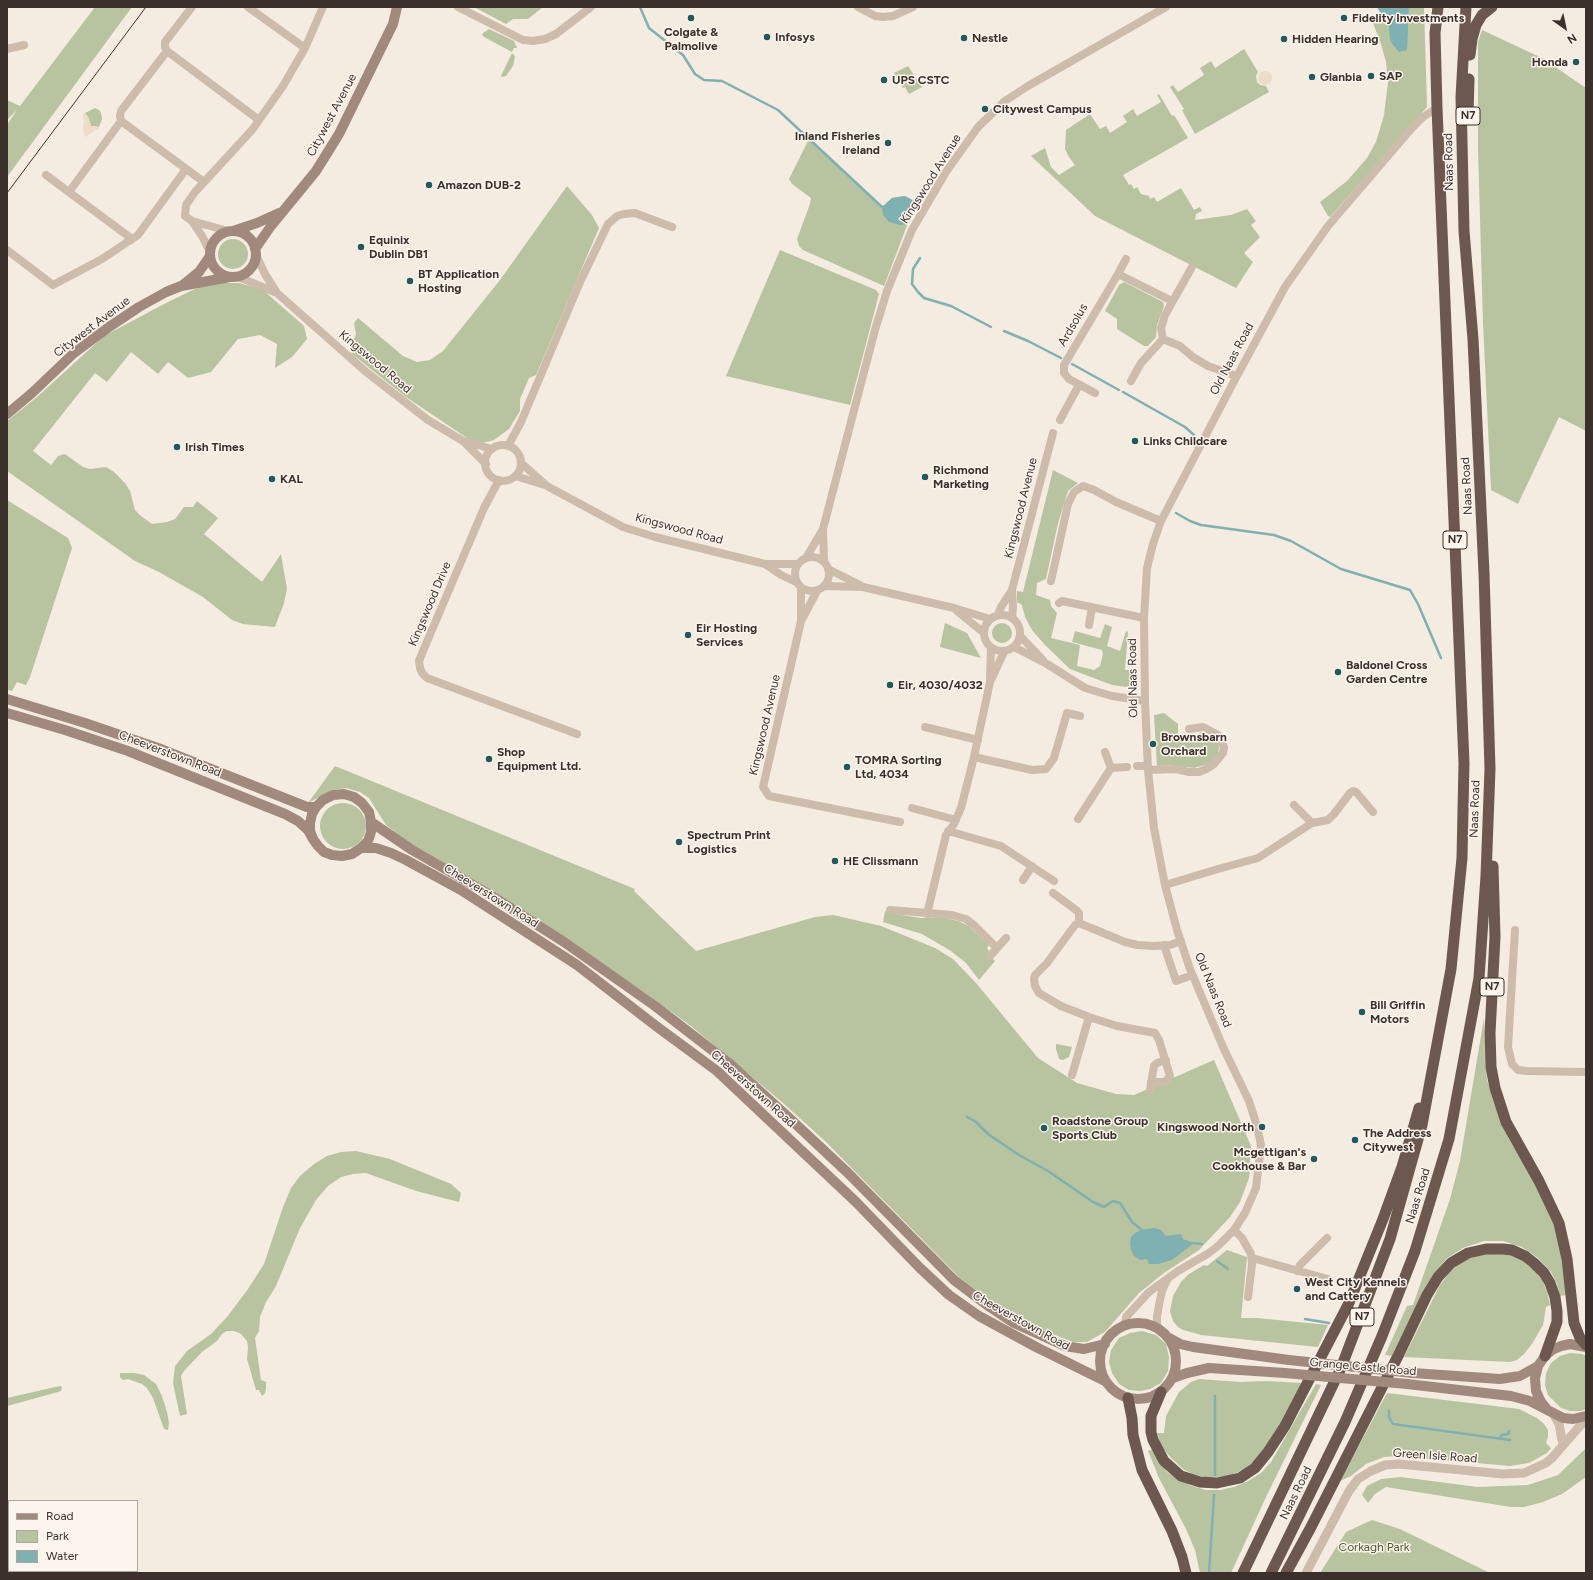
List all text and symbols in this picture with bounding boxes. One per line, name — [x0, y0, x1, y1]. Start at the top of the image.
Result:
north arrow — [1545, 8, 1585, 48]
place label: Fidelity Investments — [1352, 11, 1464, 25]
marker: Colgate & Palmolive — [686, 13, 696, 23]
marker: Fidelity Investments — [1339, 13, 1349, 23]
place label: Colgate & Palmolive — [664, 25, 718, 53]
place label: Infosys — [775, 30, 815, 44]
place label: Nestle — [972, 31, 1008, 45]
text: N — [1565, 31, 1579, 46]
marker: Infosys — [762, 32, 772, 42]
place label: Hidden Hearing — [1292, 32, 1379, 46]
marker: Nestle — [959, 33, 969, 43]
marker: Hidden Hearing — [1279, 34, 1289, 44]
place label: Honda — [1532, 55, 1568, 69]
marker: Honda — [1571, 57, 1581, 67]
place label: SAP — [1379, 69, 1402, 83]
place label: Glanbia — [1320, 70, 1362, 84]
street label: Citywest Avenue — [304, 71, 360, 159]
marker: SAP — [1366, 71, 1376, 81]
marker: Glanbia — [1307, 72, 1317, 82]
place label: UPS CSTC — [892, 73, 950, 87]
marker: UPS CSTC — [879, 75, 889, 85]
place label: Citywest Campus — [993, 102, 1092, 116]
marker: Citywest Campus — [980, 104, 990, 114]
road number: N7 — [1456, 107, 1480, 125]
place label: Inland Fisheries Ireland — [795, 129, 880, 157]
street label: Kingswood Avenue — [898, 131, 964, 227]
street label: Naas Road — [1441, 133, 1457, 191]
marker: Inland Fisheries Ireland — [883, 138, 893, 148]
place label: Amazon DUB-2 — [437, 178, 521, 192]
marker: Amazon DUB-2 — [424, 180, 434, 190]
place label: Equinix Dublin DB1 — [369, 233, 428, 261]
marker: Equinix Dublin DB1 — [356, 242, 366, 252]
place label: BT Application Hosting — [418, 267, 499, 295]
marker: BT Application Hosting — [405, 276, 415, 286]
street label: Citywest Avenue — [51, 294, 133, 360]
street label: Ardsolus — [1055, 301, 1091, 349]
street label: Old Naas Road — [1207, 320, 1257, 398]
street label: Kingswood Road — [336, 327, 414, 397]
place label: Links Childcare — [1143, 434, 1227, 448]
marker: Links Childcare — [1130, 436, 1140, 446]
place label: Irish Times — [185, 440, 244, 454]
marker: Irish Times — [172, 442, 182, 452]
street label: Kingswood Avenue — [1002, 456, 1040, 560]
street label: Naas Road — [1458, 457, 1476, 515]
place label: Richmond Marketing — [933, 463, 989, 491]
place label: KAL — [280, 472, 303, 486]
marker: Richmond Marketing — [920, 472, 930, 482]
marker: KAL — [267, 474, 277, 484]
street label: Kingswood Road — [634, 510, 724, 548]
road number: N7 — [1443, 531, 1467, 549]
street label: Kingswood Drive — [406, 560, 454, 648]
place label: Eir Hosting Services — [696, 621, 757, 649]
marker: Eir Hosting Services — [683, 630, 693, 640]
street label: Old Naas Road — [1125, 638, 1141, 718]
place label: Baldonel Cross Garden Centre — [1346, 658, 1428, 686]
marker: Baldonel Cross Garden Centre — [1333, 667, 1343, 677]
street label: Kingswood Avenue — [746, 673, 784, 777]
place label: Eir, 4030/4032 — [898, 678, 983, 692]
marker: Eir, 4030/4032 — [885, 680, 895, 690]
street label: Cheeverstown Road — [117, 728, 223, 780]
place label: Brownsbarn Orchard — [1161, 730, 1227, 758]
marker: Brownsbarn Orchard — [1148, 739, 1158, 749]
place label: Shop Equipment Ltd. — [497, 745, 581, 773]
place label: TOMRA Sorting Ltd, 4034 — [855, 753, 942, 781]
marker: Shop Equipment Ltd. — [484, 754, 494, 764]
marker: TOMRA Sorting Ltd, 4034 — [842, 762, 852, 772]
street label: Naas Road — [1467, 780, 1483, 838]
place label: Spectrum Print Logistics — [687, 828, 771, 856]
marker: Spectrum Print Logistics — [674, 837, 684, 847]
place label: HE Clissmann — [843, 854, 918, 868]
marker: HE Clissmann — [830, 856, 840, 866]
street label: Cheeverstown Road — [441, 861, 541, 931]
street label: Old Naas Road — [1191, 950, 1235, 1030]
road number: N7 — [1480, 978, 1504, 996]
place label: Bill Griffin Motors — [1370, 998, 1425, 1026]
marker: Bill Griffin Motors — [1357, 1007, 1367, 1017]
street label: Cheeverstown Road — [708, 1047, 798, 1131]
place label: Roadstone Group Sports Club — [1052, 1114, 1148, 1142]
place label: Kingswood North — [1157, 1120, 1254, 1134]
marker: Kingswood North — [1257, 1122, 1267, 1132]
marker: Roadstone Group Sports Club — [1039, 1123, 1049, 1133]
place label: The Address Citywest — [1363, 1126, 1431, 1154]
marker: The Address Citywest — [1350, 1135, 1360, 1145]
place label: Mcgettigan's Cookhouse & Bar — [1212, 1145, 1306, 1173]
marker: Mcgettigan's Cookhouse & Bar — [1309, 1154, 1319, 1164]
street label: Naas Road — [1403, 1166, 1433, 1226]
place label: West City Kennels and Cattery — [1305, 1275, 1406, 1303]
marker: West City Kennels and Cattery — [1292, 1284, 1302, 1294]
street label: Cheeverstown Road — [970, 1288, 1072, 1354]
road number: N7 — [1350, 1308, 1374, 1326]
street label: Grange Castle Road — [1309, 1355, 1417, 1379]
street label: Green Isle Road — [1392, 1446, 1478, 1466]
street label: Naas Road — [1277, 1464, 1315, 1522]
legend — [8, 1500, 138, 1572]
text: Road — [46, 1509, 74, 1523]
text: Park — [46, 1529, 69, 1543]
park label: Corkagh Park — [1338, 1540, 1410, 1554]
text: Water — [46, 1549, 78, 1563]

